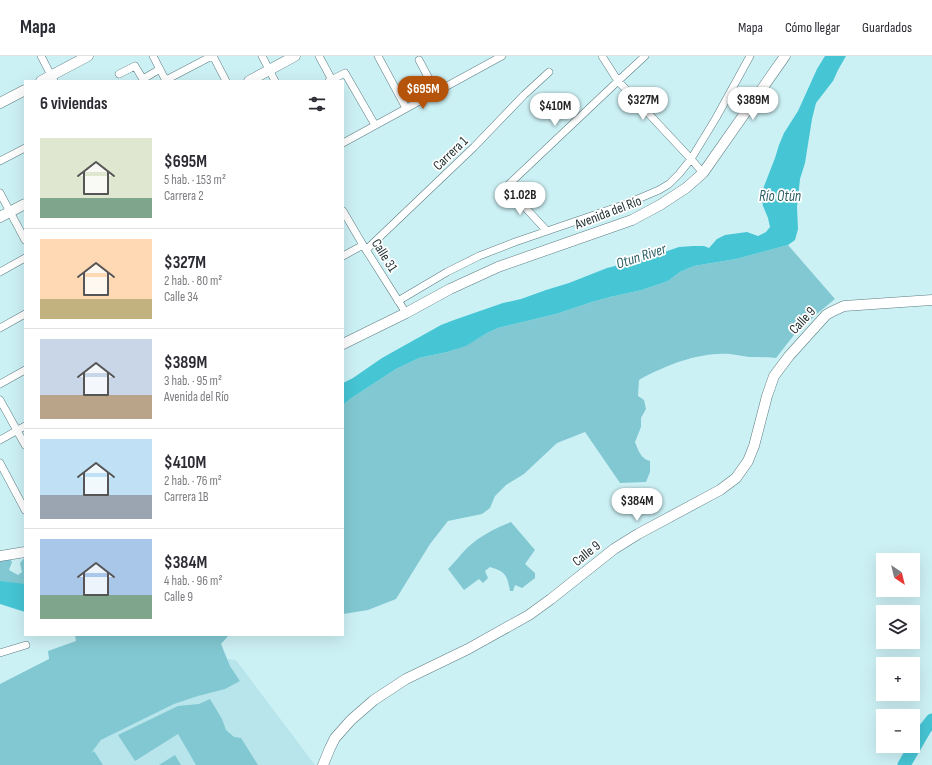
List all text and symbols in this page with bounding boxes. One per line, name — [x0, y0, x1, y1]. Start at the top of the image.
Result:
text: Mapa — [20, 16, 56, 39]
text: Mapa — [738, 19, 763, 36]
text: Cómo llegar — [785, 19, 840, 36]
text: Guardados — [862, 19, 912, 36]
pin: $695M — [395, 76, 451, 110]
text: $695M — [407, 81, 439, 97]
pin: $327M — [615, 87, 671, 121]
pin: $389M — [725, 87, 781, 121]
text: $327M — [627, 92, 659, 108]
text: $389M — [737, 92, 770, 108]
icon: filters — [306, 93, 328, 115]
pin: $410M — [527, 93, 583, 127]
text: 6 viviendas — [40, 94, 108, 114]
text: $410M — [539, 98, 571, 114]
street label: Carrera 1 — [429, 133, 471, 174]
text: $695M — [164, 152, 207, 172]
icon: home — [72, 154, 120, 202]
text: 5 hab. · 153 m² — [164, 172, 226, 188]
pin: $1.02B — [487, 182, 553, 216]
text: $1.02B — [504, 187, 536, 203]
water label: Río Otún — [759, 187, 801, 206]
text: Carrera 2 — [164, 188, 204, 204]
street label: Avenida del Río — [572, 192, 644, 233]
street label: Calle 31 — [368, 236, 401, 275]
water label: Otun River — [614, 239, 669, 273]
text: $327M — [164, 253, 206, 273]
icon: home — [72, 255, 120, 303]
text: 2 hab. · 80 m² — [164, 273, 222, 289]
text: Calle 34 — [164, 289, 198, 305]
street label: Calle 9 — [786, 303, 819, 338]
text: $389M — [164, 353, 207, 373]
icon: home — [72, 355, 120, 403]
text: 3 hab. · 95 m² — [164, 373, 222, 389]
text: Avenida del Río — [164, 389, 229, 405]
text: $410M — [164, 453, 206, 473]
icon: home — [72, 455, 120, 503]
text: 2 hab. · 76 m² — [164, 473, 222, 489]
pin: $384M — [609, 488, 665, 522]
text: Carrera 1B — [164, 489, 209, 505]
text: $384M — [620, 493, 654, 509]
street label: Calle 9 — [569, 537, 604, 570]
text: $384M — [164, 553, 207, 573]
north arrow — [876, 553, 920, 597]
map controls — [876, 553, 920, 753]
icon: home — [72, 555, 120, 603]
text: 4 hab. · 96 m² — [164, 573, 222, 589]
text: Calle 9 — [164, 589, 193, 605]
button: layers — [876, 605, 920, 649]
button: + — [876, 657, 920, 701]
button: − — [876, 709, 920, 753]

